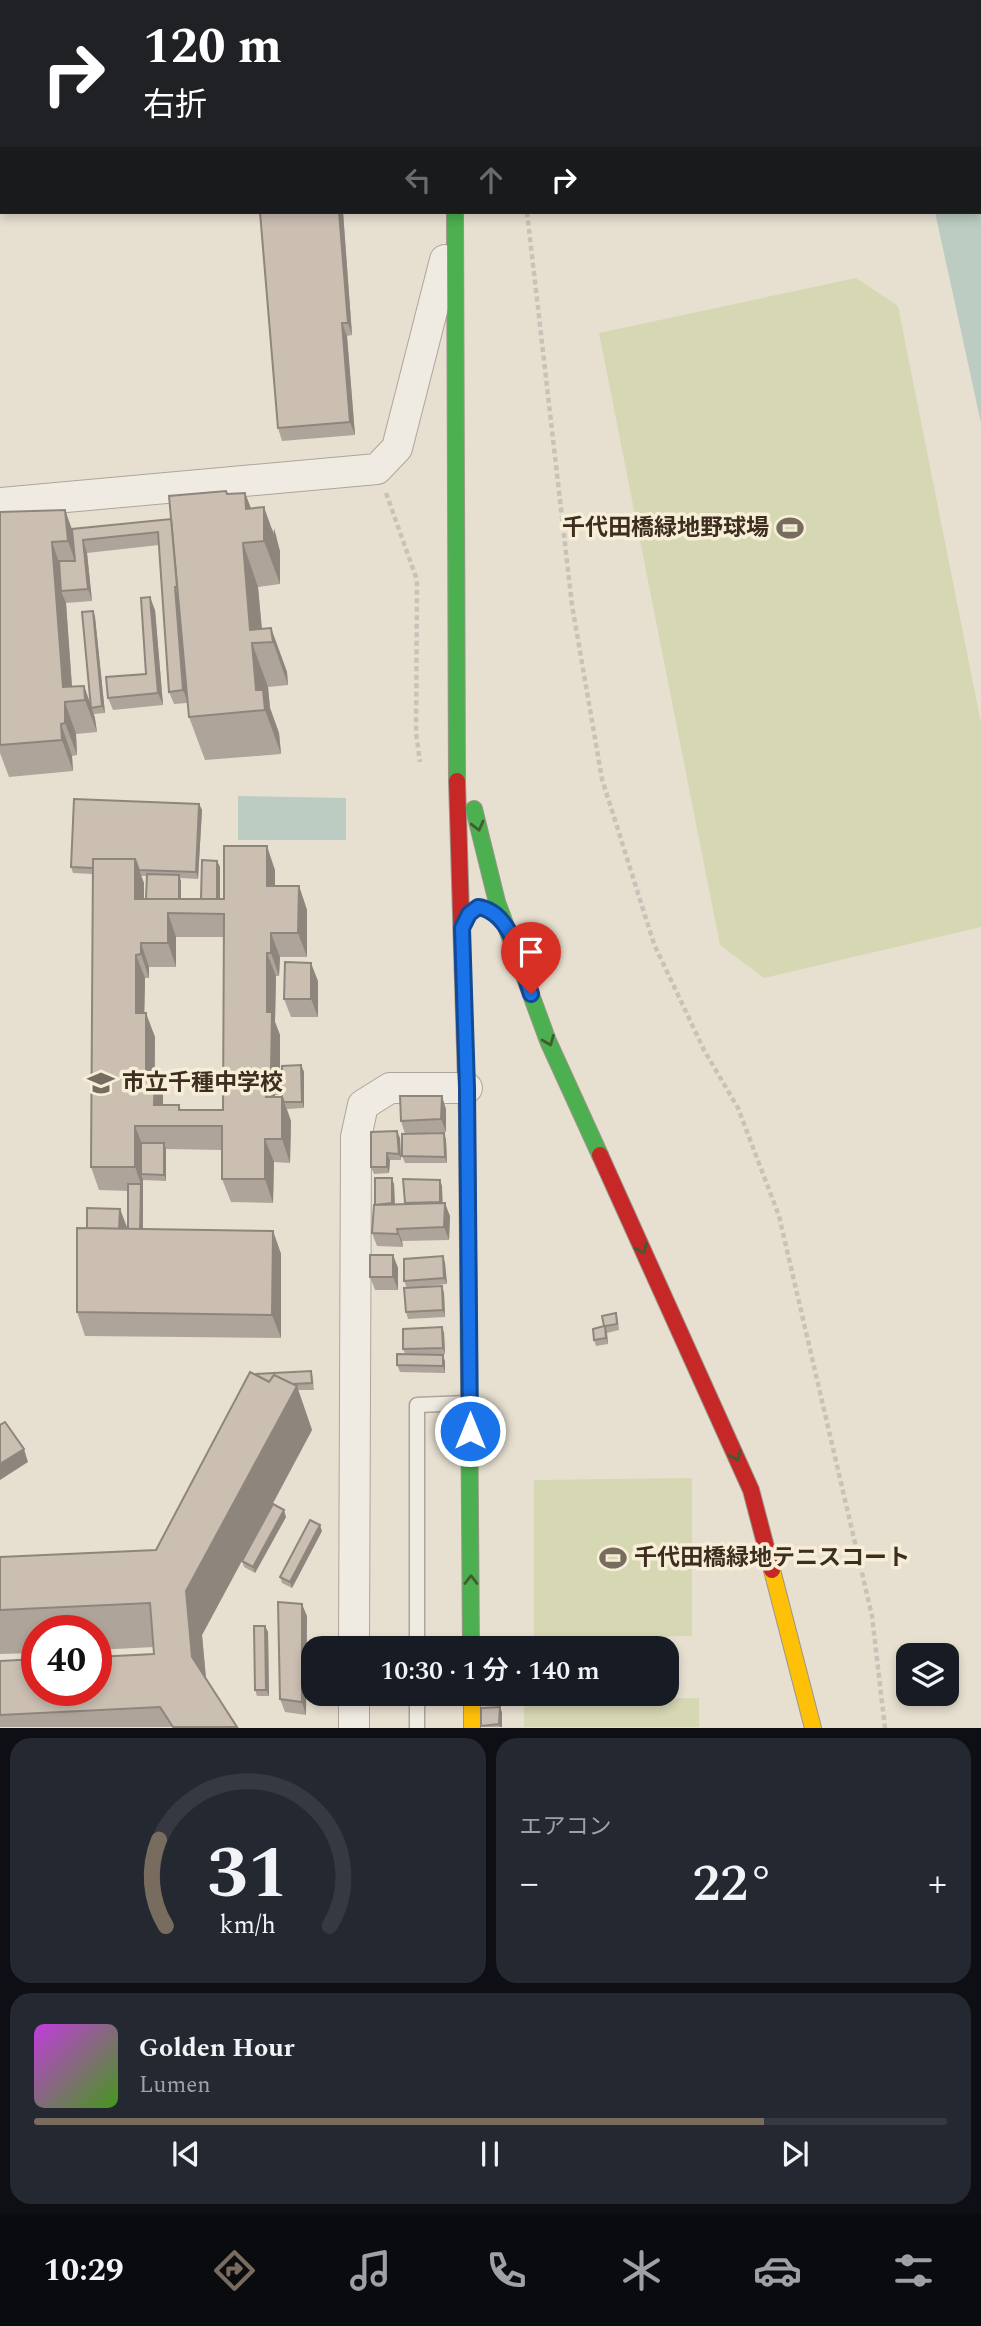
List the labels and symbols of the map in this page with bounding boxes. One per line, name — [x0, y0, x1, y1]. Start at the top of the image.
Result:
place label: 千代田橋緑地野球場 — [562, 511, 769, 546]
sports icon: 千代田橋緑地野球場 — [775, 513, 805, 543]
one-way arrow — [470, 820, 484, 832]
pin — [501, 922, 561, 994]
one-way arrow — [541, 1034, 555, 1047]
place label: 市立千種中学校 — [122, 1066, 283, 1101]
school or university icon: 市立千種中学校 — [86, 1068, 116, 1098]
one-way arrow — [634, 1242, 648, 1254]
position arrow — [433, 1394, 507, 1468]
one-way arrow — [728, 1449, 742, 1461]
place label: 千代田橋緑地テニスコート — [634, 1541, 910, 1576]
sports icon: 千代田橋緑地テニスコート — [598, 1543, 628, 1573]
one-way arrow — [463, 1575, 479, 1585]
speed limit sign: 40 — [21, 1615, 112, 1706]

